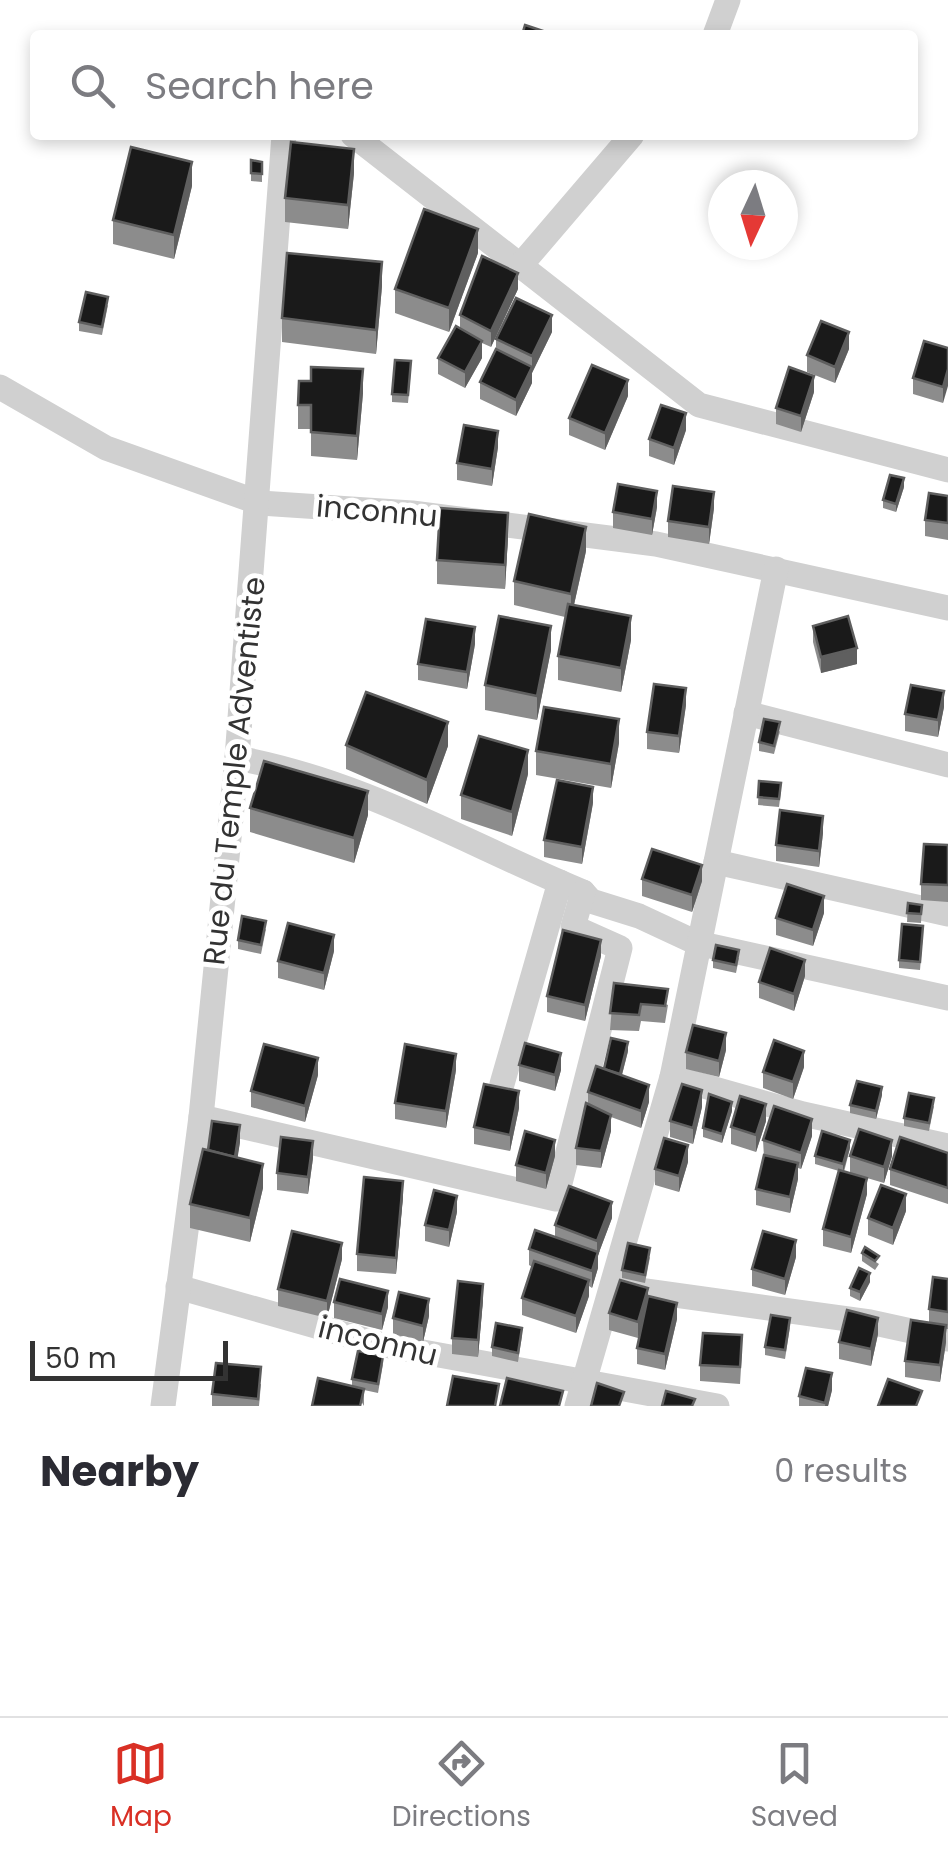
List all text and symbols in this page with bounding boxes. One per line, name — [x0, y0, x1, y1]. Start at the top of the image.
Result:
search box — [30, 30, 918, 140]
icon: search — [65, 58, 120, 113]
text: Search here — [145, 59, 374, 112]
north arrow — [708, 170, 798, 260]
street label: inconnu — [315, 484, 439, 538]
street label: Rue du Temple Adventiste — [192, 575, 276, 967]
street label: inconnu — [314, 1305, 442, 1377]
scale bar — [30, 1336, 228, 1380]
text: 50 m — [45, 1339, 116, 1378]
text: Nearby — [40, 1442, 199, 1501]
text: 0 results — [774, 1448, 908, 1493]
tab: Map — [110, 1736, 172, 1838]
tab: Directions — [392, 1736, 531, 1838]
tab: Saved — [751, 1736, 838, 1838]

